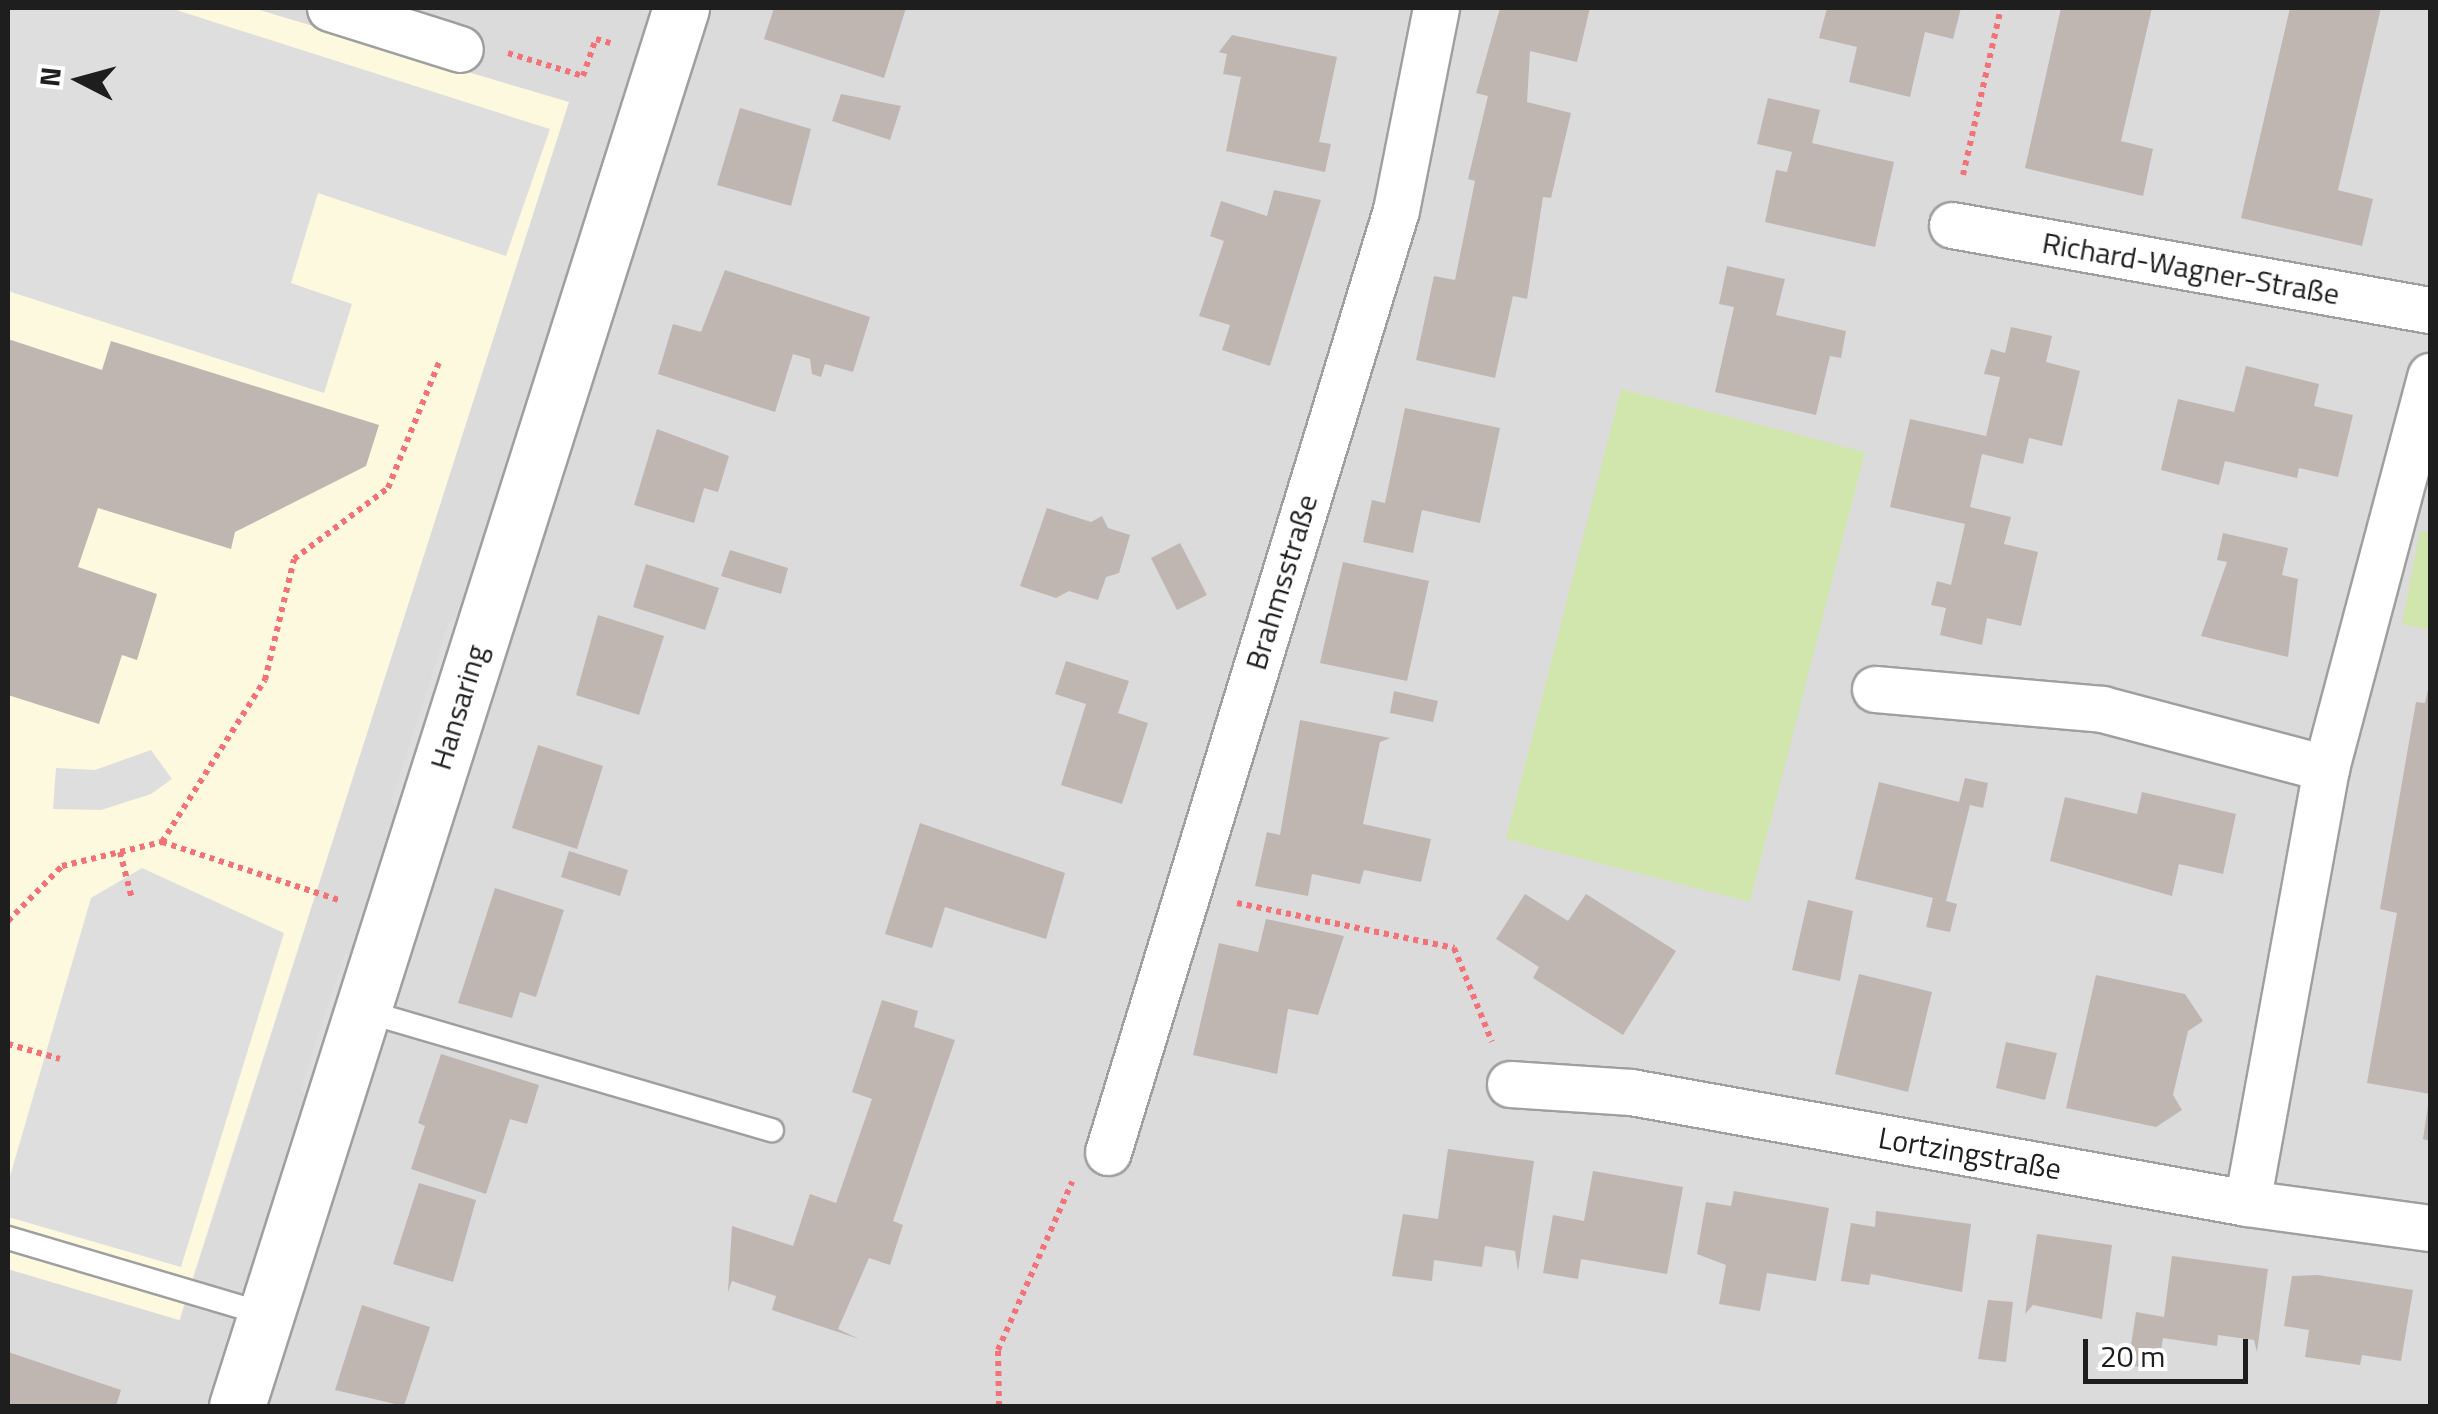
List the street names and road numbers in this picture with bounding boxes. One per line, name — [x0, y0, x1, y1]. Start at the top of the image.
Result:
street label: Richard-Wagner-Straße — [2040, 224, 2342, 312]
street label: Brahmsstraße — [1237, 490, 1325, 674]
street label: Hansaring — [422, 640, 494, 774]
street label: Lortzingstraße — [1876, 1119, 2064, 1187]

